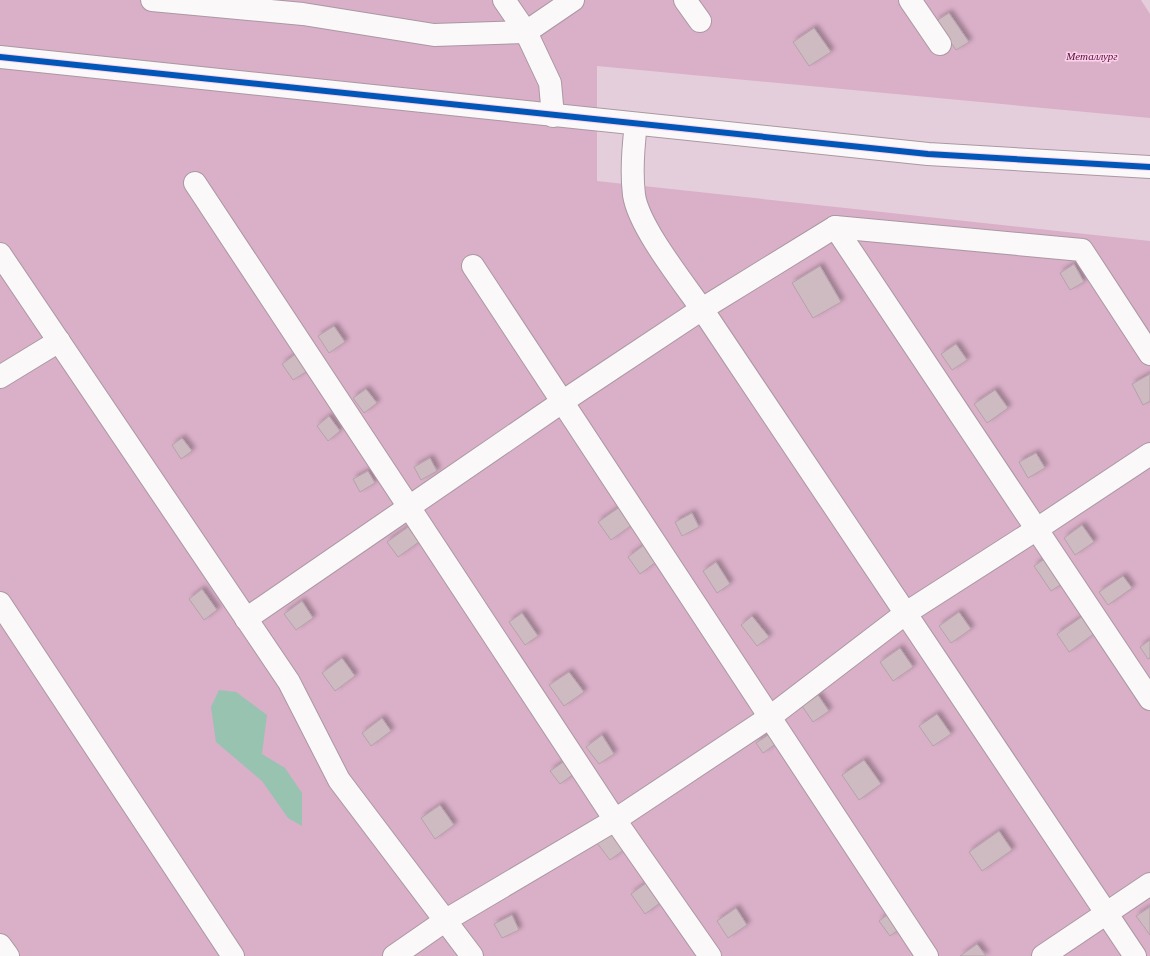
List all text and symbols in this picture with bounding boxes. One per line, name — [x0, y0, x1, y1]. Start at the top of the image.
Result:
park label: Металлург — [1065, 50, 1118, 62]

